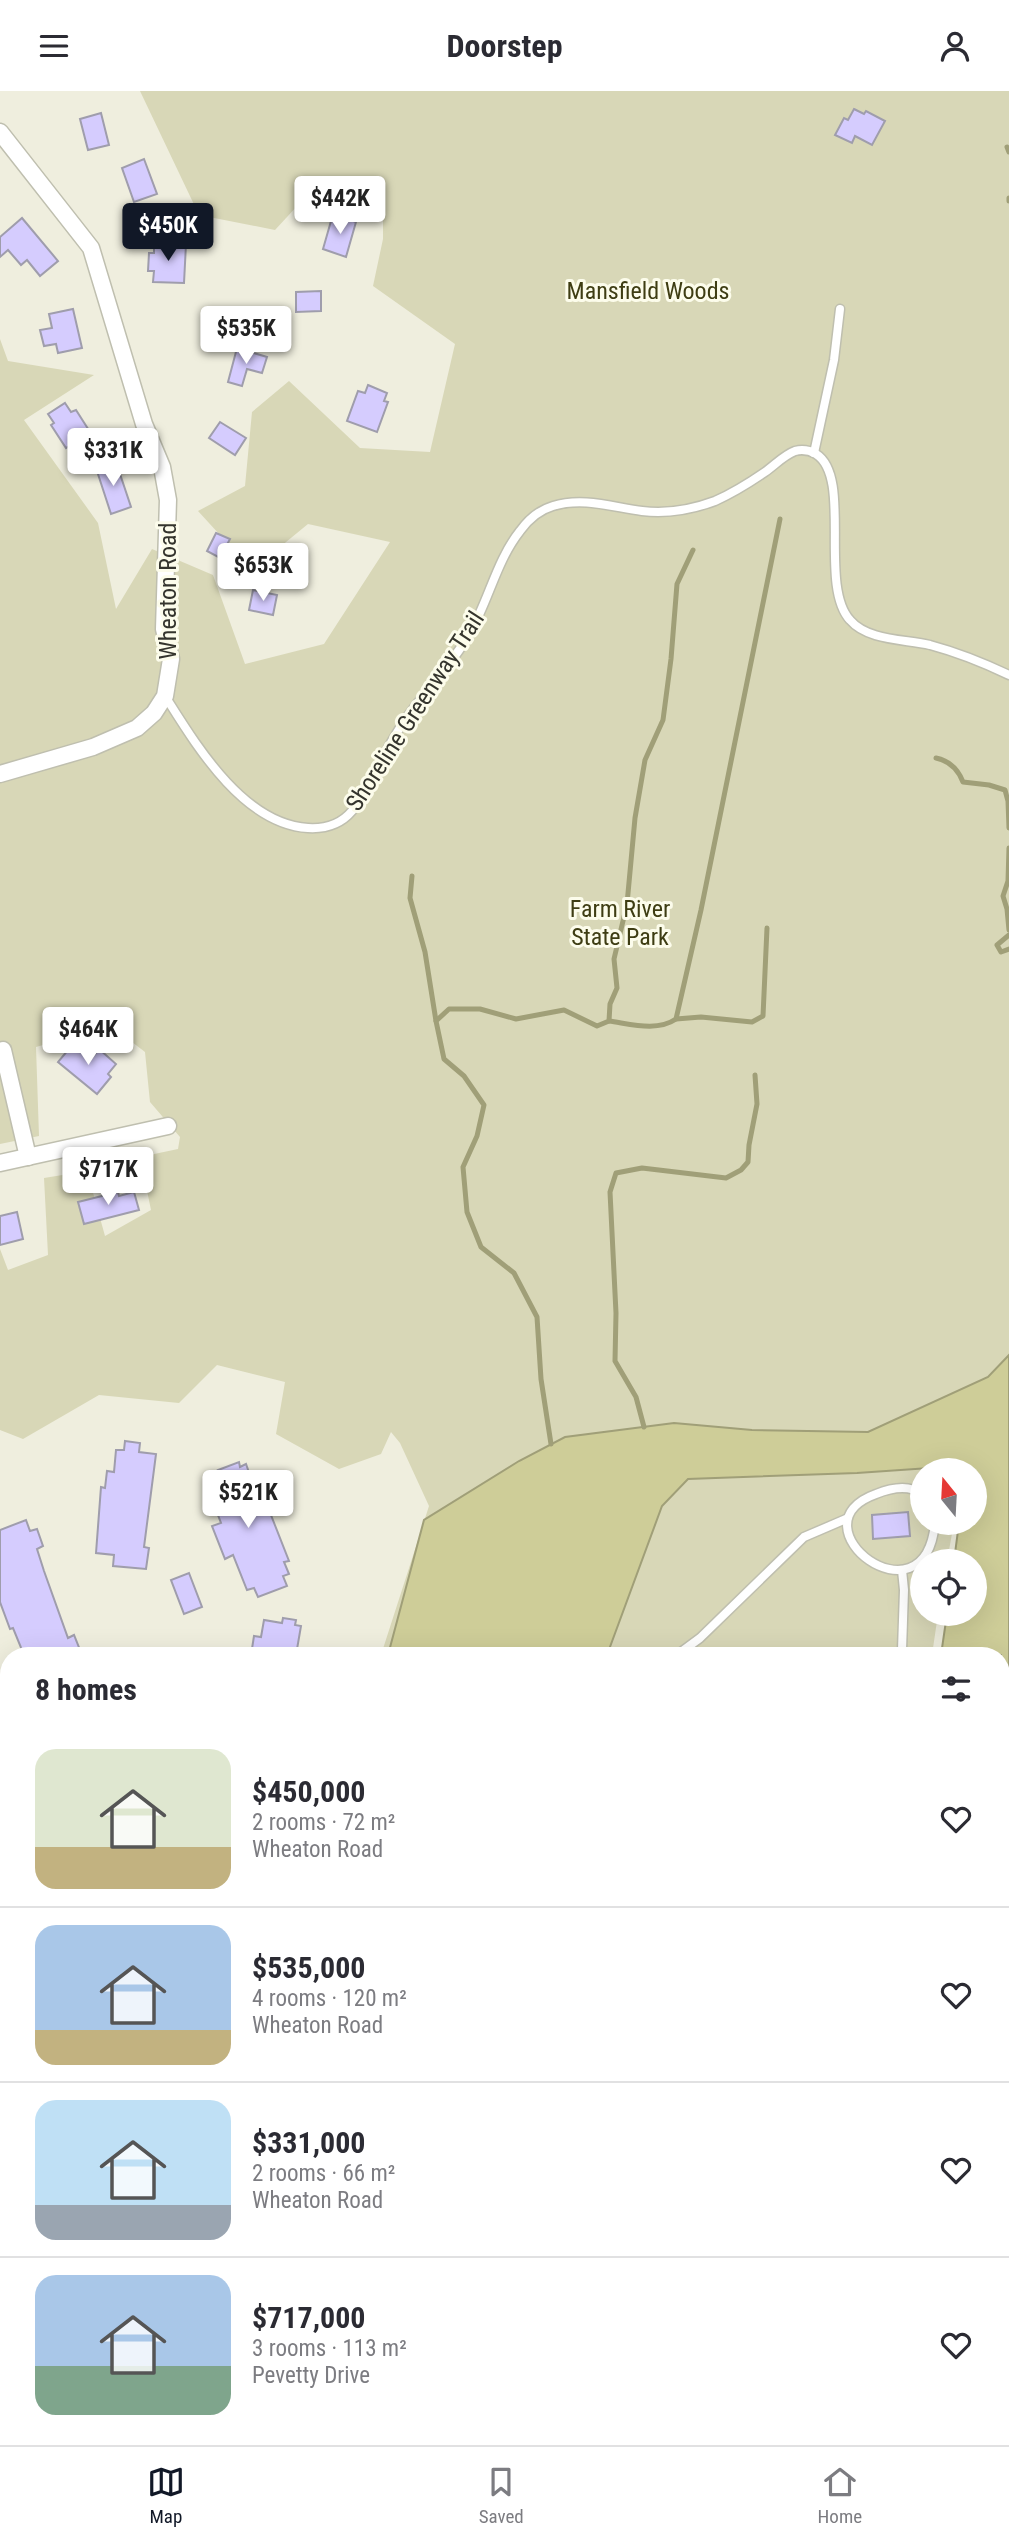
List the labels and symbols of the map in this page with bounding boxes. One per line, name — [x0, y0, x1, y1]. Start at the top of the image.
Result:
pin: $442K — [291, 177, 389, 236]
pin: $450K — [119, 204, 217, 263]
park label: Mansfield Woods — [567, 277, 730, 305]
pin: $535K — [197, 307, 295, 366]
pin: $331K — [64, 429, 162, 488]
street label: Wheaton Road — [154, 523, 182, 659]
pin: $653K — [214, 543, 312, 603]
street label: Shoreline Greenway Trail — [340, 606, 490, 816]
park label: Farm River State Park — [570, 895, 670, 951]
pin: $464K — [39, 1007, 137, 1067]
pin: $717K — [59, 1147, 157, 1207]
north arrow — [910, 1458, 987, 1535]
pin: $521K — [199, 1471, 297, 1530]

